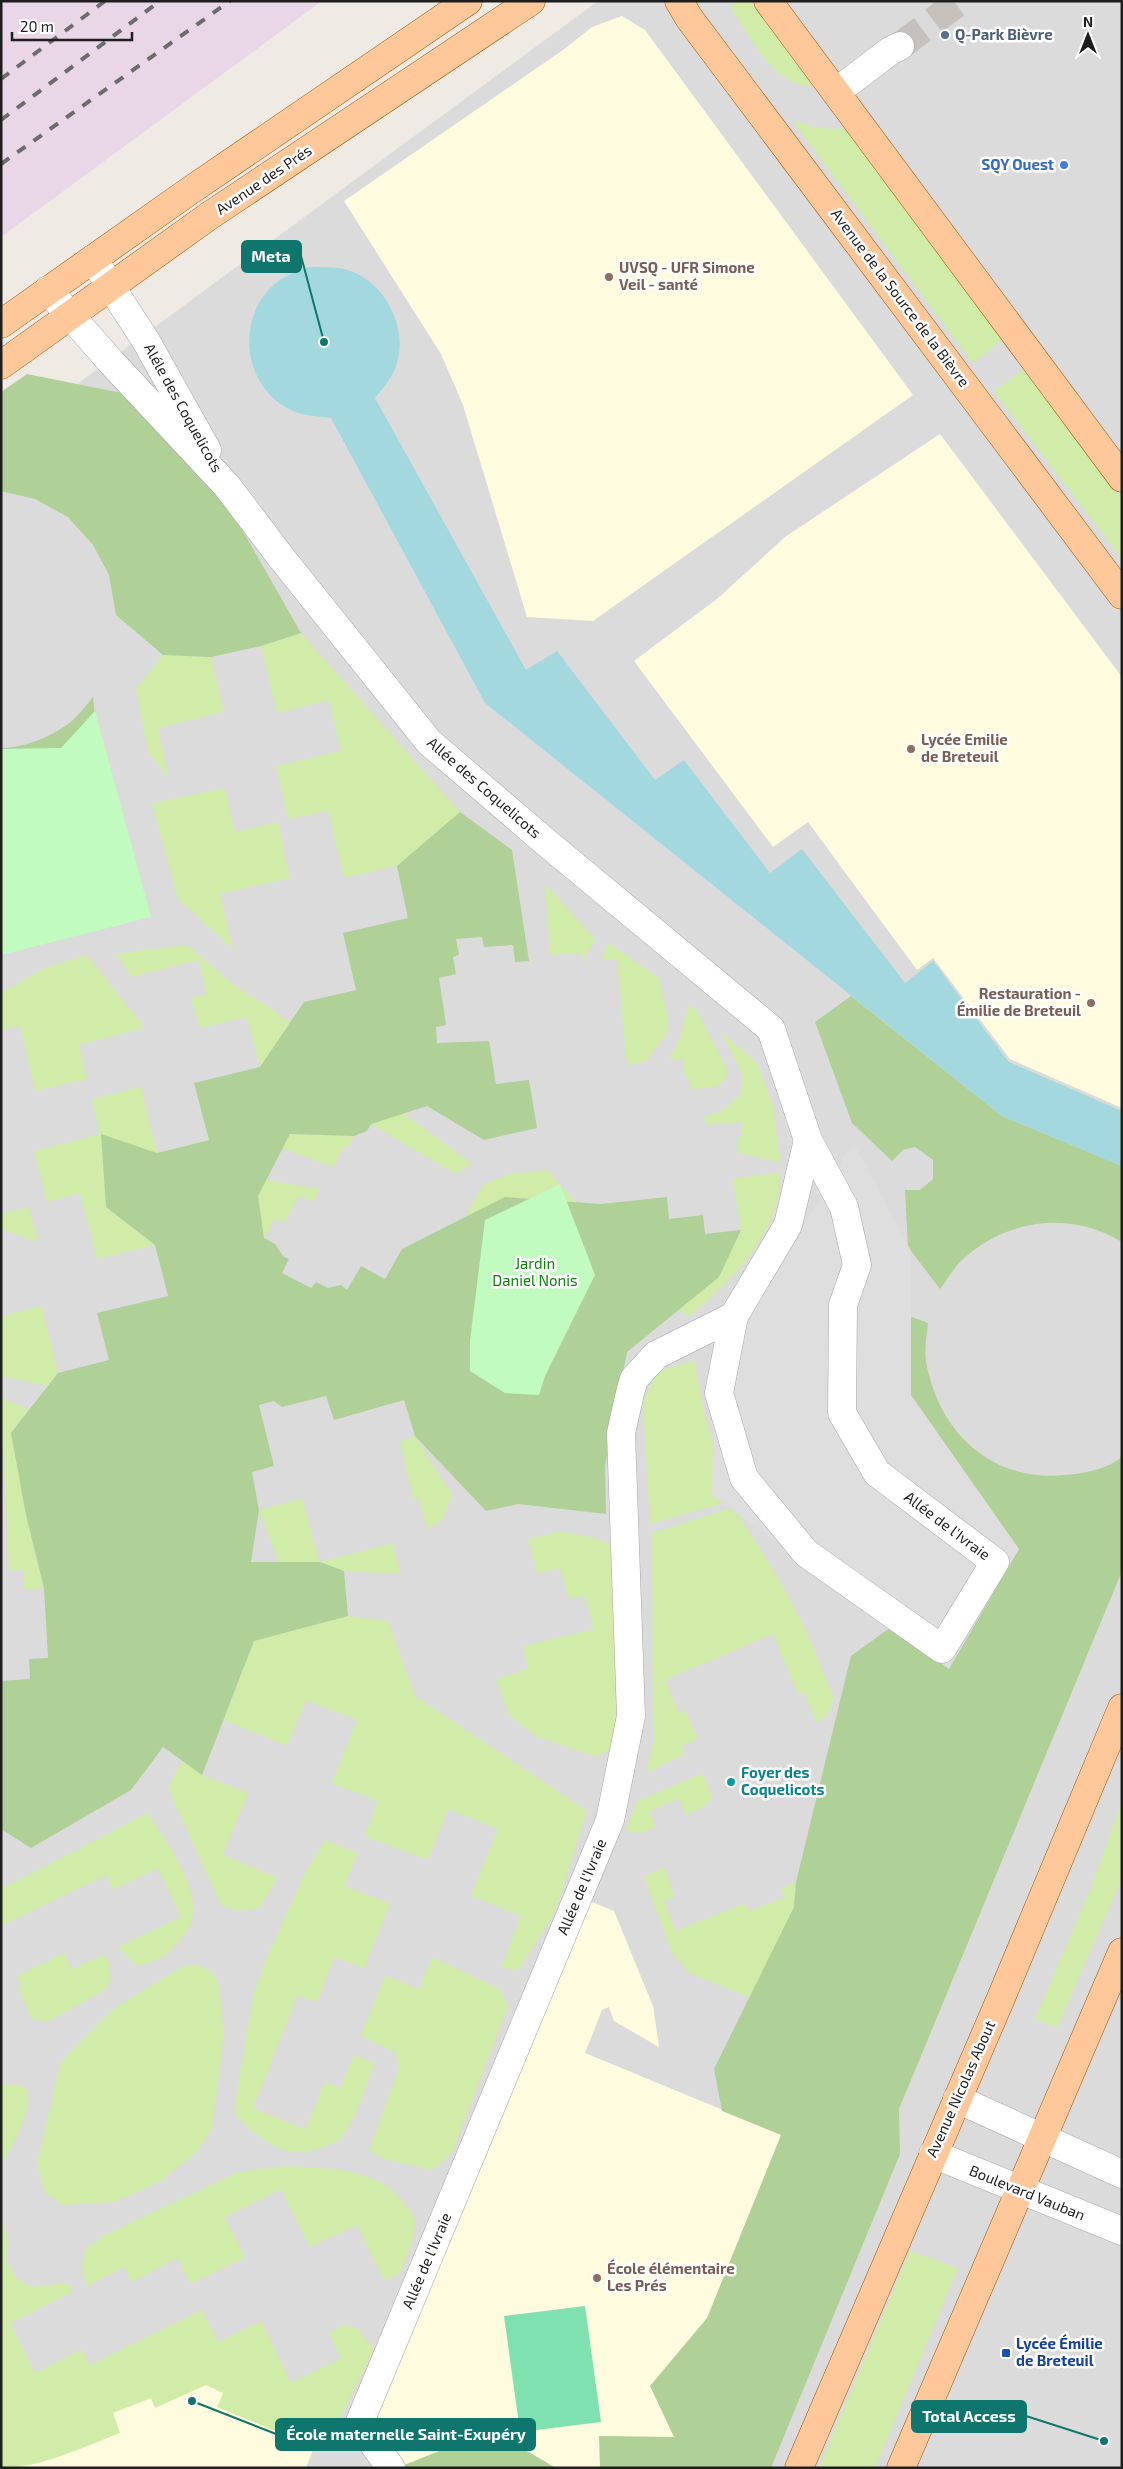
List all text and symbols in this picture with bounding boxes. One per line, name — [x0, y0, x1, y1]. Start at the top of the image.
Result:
scale bar — [12, 10, 132, 42]
north arrow — [1063, 10, 1113, 60]
text: N — [1083, 13, 1093, 30]
text: 20 m — [20, 17, 54, 35]
place label: Q-Park Bièvre — [955, 25, 1053, 44]
marker: Q-Park Bièvre — [939, 29, 951, 41]
street label: Avenue des Prés — [212, 141, 315, 218]
place label: SQY Ouest — [981, 155, 1054, 174]
marker: SQY Ouest — [1058, 159, 1070, 171]
street label: Avenue de la Source de la Bièvre — [828, 205, 974, 390]
callout: Meta — [242, 241, 301, 272]
text: Meta — [251, 246, 291, 265]
place label: UVSQ - UFR Simone Veil - santé — [619, 258, 755, 293]
marker: UVSQ - UFR Simone Veil - santé — [603, 271, 615, 283]
street label: Aléle des Coquelicots — [141, 340, 227, 475]
place label: Lycée Emilie de Breteuil — [921, 730, 1008, 765]
street label: Allée des Coquelicots — [424, 733, 545, 842]
marker: Lycée Emilie de Breteuil — [905, 743, 917, 755]
place label: Restauration - Émilie de Breteuil — [957, 984, 1081, 1019]
marker: Restauration - Émilie de Breteuil — [1085, 997, 1097, 1009]
park label: Jardin Daniel Nonis — [492, 1254, 578, 1289]
street label: Allée de l'Ivraie — [901, 1487, 994, 1563]
place label: Foyer des Coquelicots — [741, 1763, 824, 1798]
marker: Foyer des Coquelicots — [725, 1776, 737, 1788]
street label: Allée de l'Ivraie — [553, 1836, 609, 1937]
street label: Avenue Nicolas About — [922, 2017, 998, 2160]
street label: Boulevard Vauban — [967, 2161, 1088, 2224]
street label: Allée de l'Ivraie — [398, 2210, 454, 2311]
place label: École élémentaire Les Prés — [607, 2258, 735, 2294]
marker: École élémentaire Les Prés — [591, 2272, 603, 2284]
place label: Lycée Émilie de Breteuil — [1016, 2333, 1103, 2369]
marker: Lycée Émilie de Breteuil — [1000, 2347, 1012, 2359]
callout: Total Access — [912, 2401, 1026, 2432]
text: Total Access — [922, 2406, 1016, 2425]
callout: École maternelle Saint-Exupéry — [276, 2419, 535, 2450]
text: École maternelle Saint-Exupéry — [286, 2424, 526, 2444]

